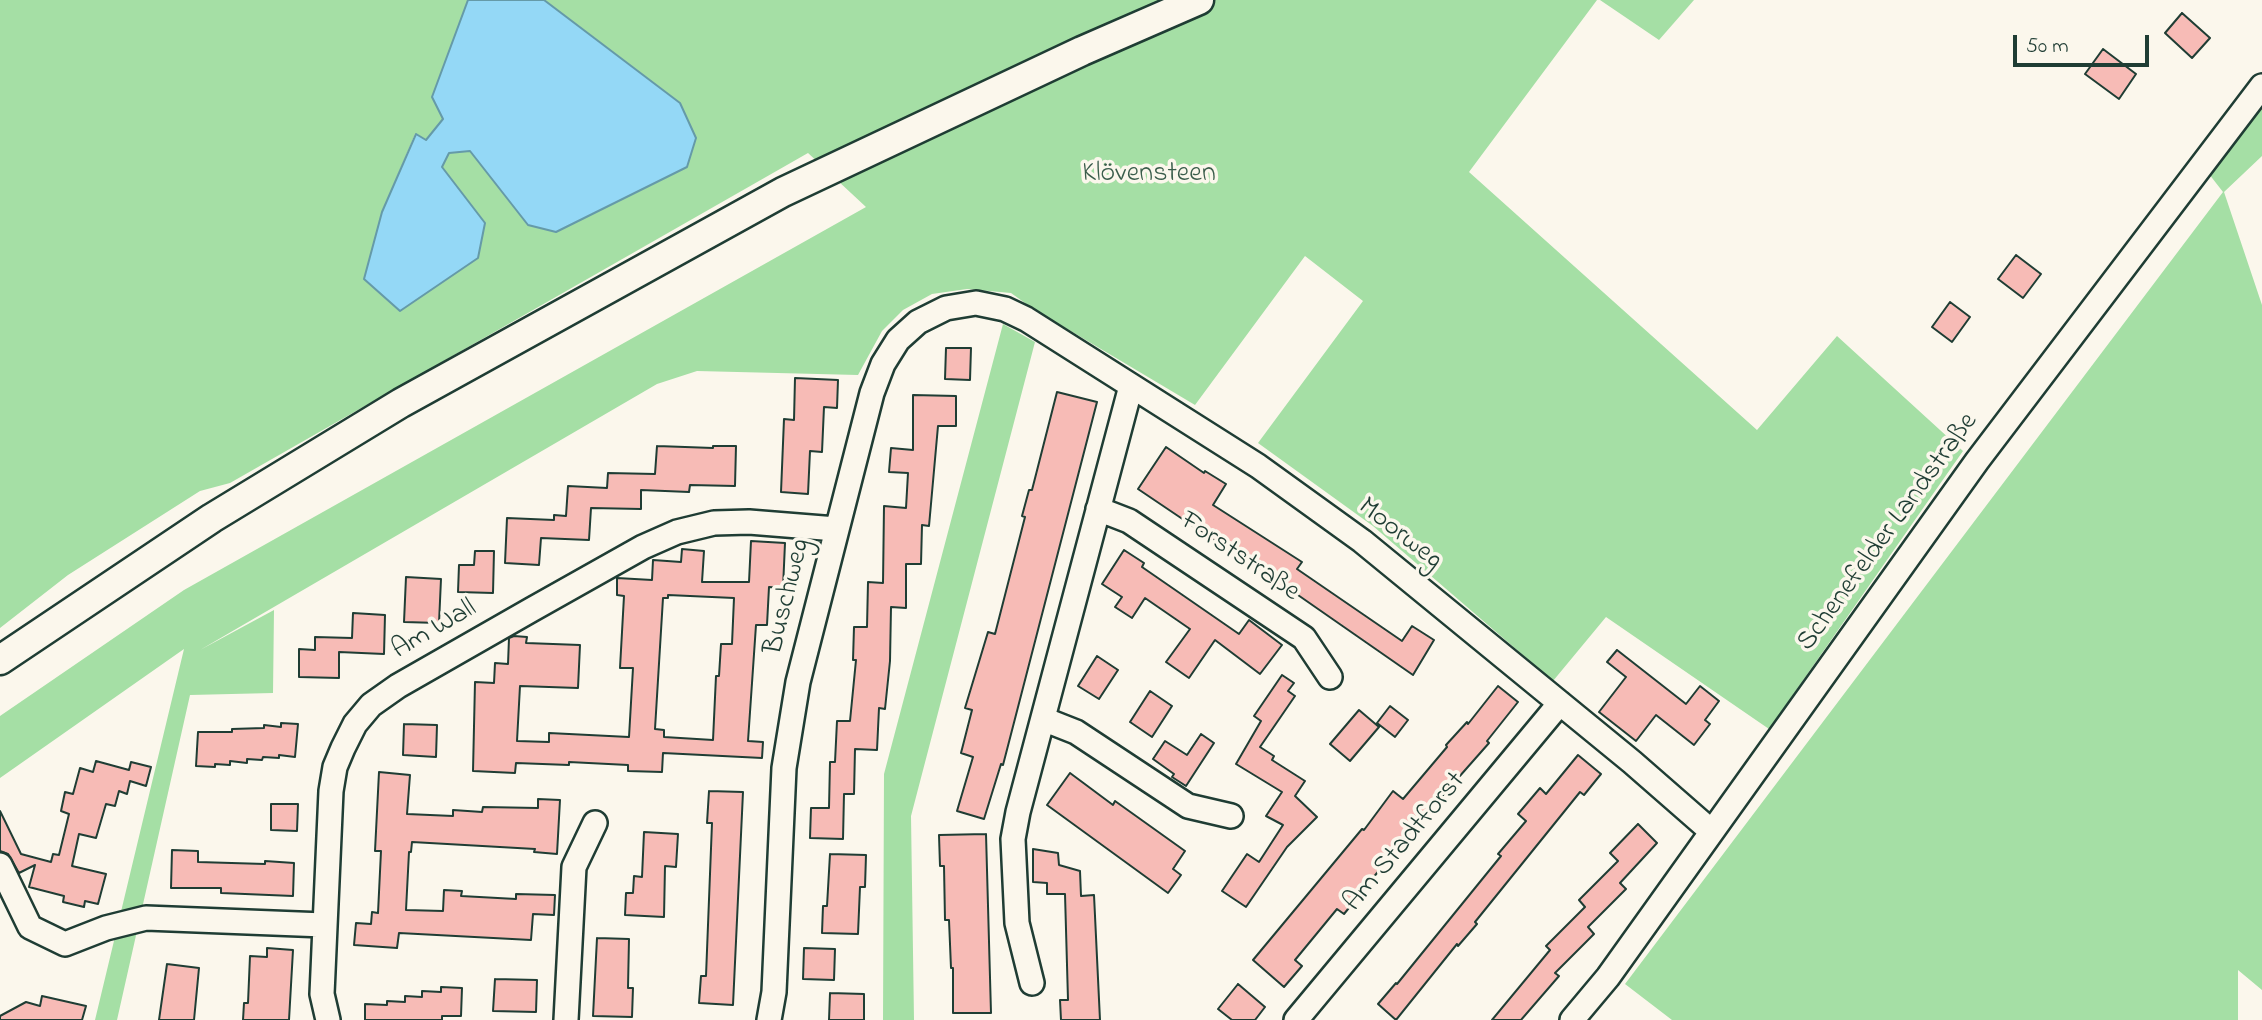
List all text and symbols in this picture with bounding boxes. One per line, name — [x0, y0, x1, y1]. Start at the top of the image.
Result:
scale bar — [2017, 21, 2154, 65]
text: 50 m — [2026, 32, 2069, 62]
park label: Klövensteen — [1082, 158, 1216, 192]
street label: Schenefelder Landstraße — [1791, 407, 1987, 659]
street label: Moorweg — [1350, 491, 1448, 579]
street label: Forststraße — [1173, 506, 1305, 610]
street label: Buschweg — [758, 536, 820, 658]
street label: Am Wall — [387, 593, 483, 669]
street label: Am Stadtforst — [1338, 766, 1474, 920]

